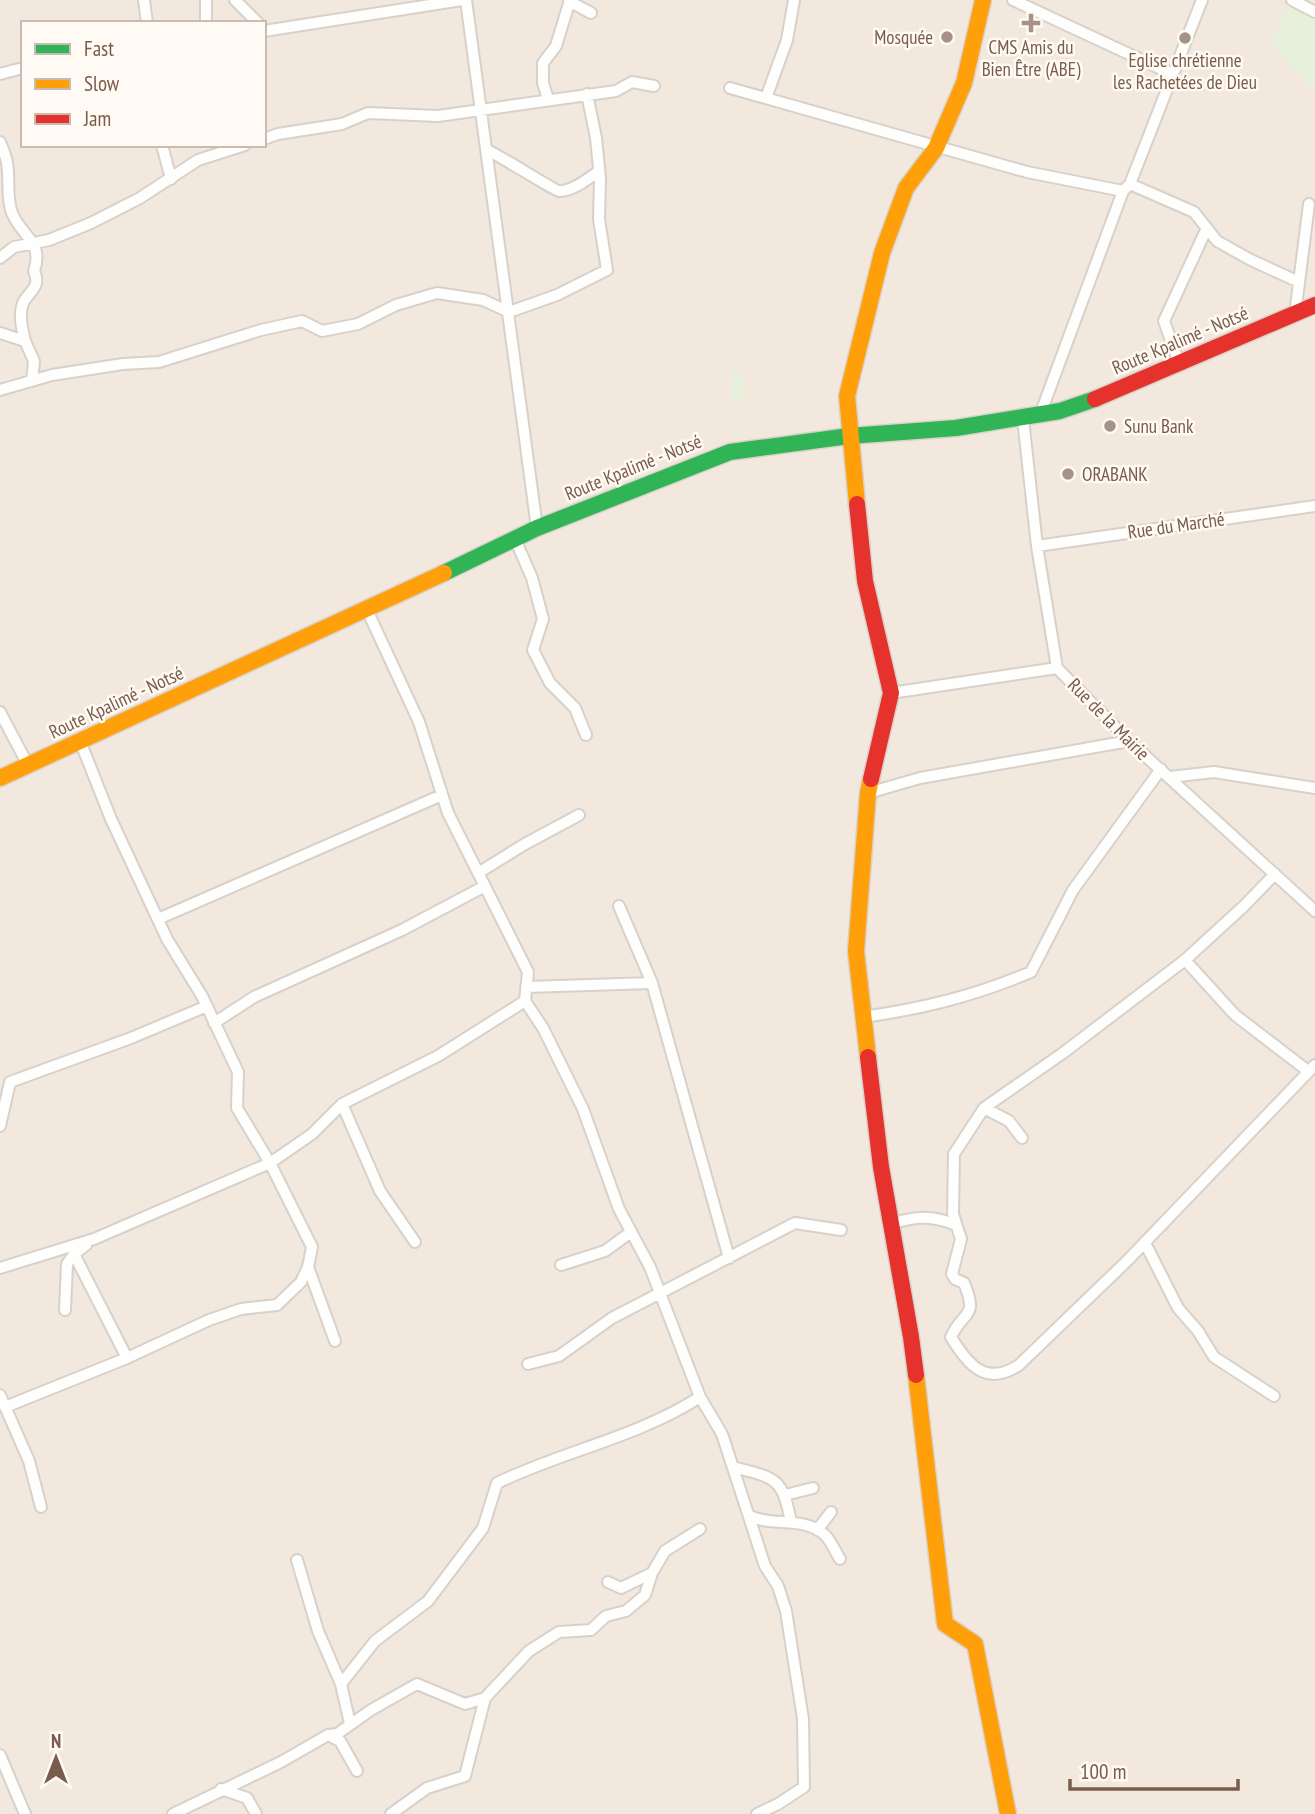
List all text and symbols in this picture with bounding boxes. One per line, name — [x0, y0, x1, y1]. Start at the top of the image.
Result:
marker: CMS Amis du Bien Être (ABE) — [1021, 13, 1041, 33]
legend — [21, 21, 266, 147]
place label: Mosquée — [874, 25, 933, 49]
marker: Mosquée — [939, 29, 955, 45]
marker: Eglise chrétienne les Rachetées de Dieu — [1177, 30, 1193, 46]
text: Fast — [84, 35, 114, 62]
place label: CMS Amis du Bien Être (ABE) — [982, 35, 1081, 81]
place label: Eglise chrétienne les Rachetées de Dieu — [1113, 48, 1257, 94]
text: Slow — [84, 70, 120, 97]
text: Jam — [83, 105, 111, 132]
street label: Route Kpalimé - Notsé — [1108, 300, 1252, 379]
place label: Sunu Bank — [1124, 414, 1194, 438]
marker: Sunu Bank — [1102, 418, 1118, 434]
street label: Route Kpalimé - Notsé — [561, 429, 705, 505]
place label: ORABANK — [1082, 462, 1148, 486]
marker: ORABANK — [1060, 466, 1076, 482]
street label: Rue du Marché — [1126, 506, 1226, 544]
street label: Route Kpalimé - Notsé — [45, 660, 187, 744]
street label: Rue de la Mairie — [1063, 673, 1155, 765]
north arrow — [21, 1723, 91, 1793]
text: N — [51, 1729, 61, 1753]
scale bar — [1070, 1748, 1238, 1792]
text: 100 m — [1080, 1758, 1126, 1785]

